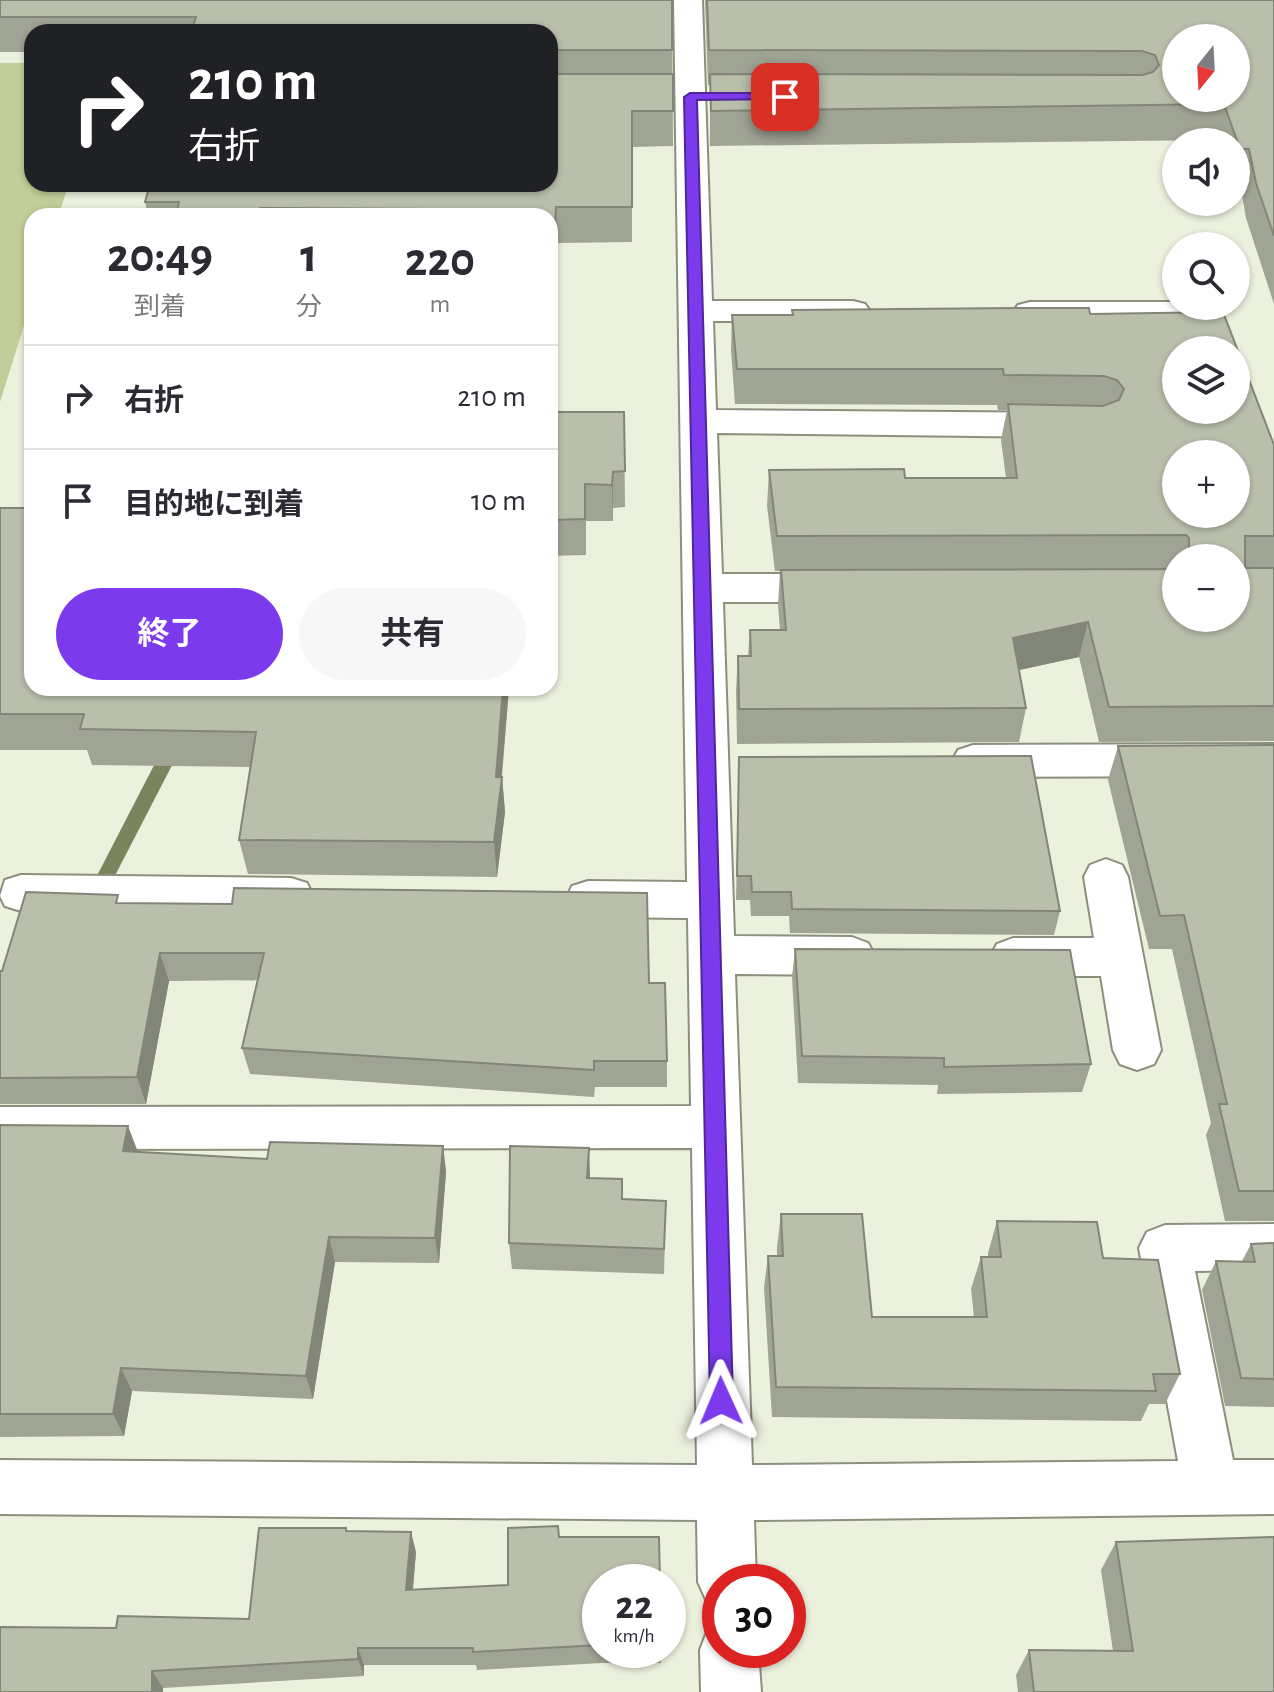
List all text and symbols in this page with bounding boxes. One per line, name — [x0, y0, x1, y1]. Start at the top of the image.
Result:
north arrow — [1162, 24, 1250, 112]
map controls — [1162, 24, 1250, 632]
text: 210 m — [188, 54, 317, 110]
icon: right — [56, 56, 160, 160]
pin — [751, 63, 819, 131]
icon: arrive — [763, 75, 807, 119]
button: sound — [1162, 128, 1250, 216]
text: 右折 — [188, 129, 260, 165]
button: search — [1162, 232, 1250, 320]
text: 20:49 — [107, 233, 213, 281]
text: 1 — [300, 233, 317, 281]
text: 220 — [405, 237, 475, 285]
text: m — [430, 291, 450, 317]
text: 到着 — [134, 294, 186, 320]
text: 分 — [296, 294, 322, 320]
button: layers — [1162, 336, 1250, 424]
icon: right — [56, 375, 100, 419]
text: 210 m — [457, 382, 526, 412]
text: 右折 — [124, 386, 184, 416]
button: + — [1162, 440, 1250, 528]
icon: arrive — [56, 479, 100, 523]
text: 10 m — [471, 486, 526, 516]
text: 目的地に到着 — [124, 490, 304, 520]
button: − — [1162, 544, 1250, 632]
button: 終了 — [56, 588, 283, 680]
button: 共有 — [299, 588, 526, 680]
position arrow — [679, 1359, 763, 1443]
speed limit sign: 30 — [702, 1564, 806, 1668]
text: 22 — [615, 1586, 653, 1626]
text: km/h — [613, 1626, 655, 1646]

